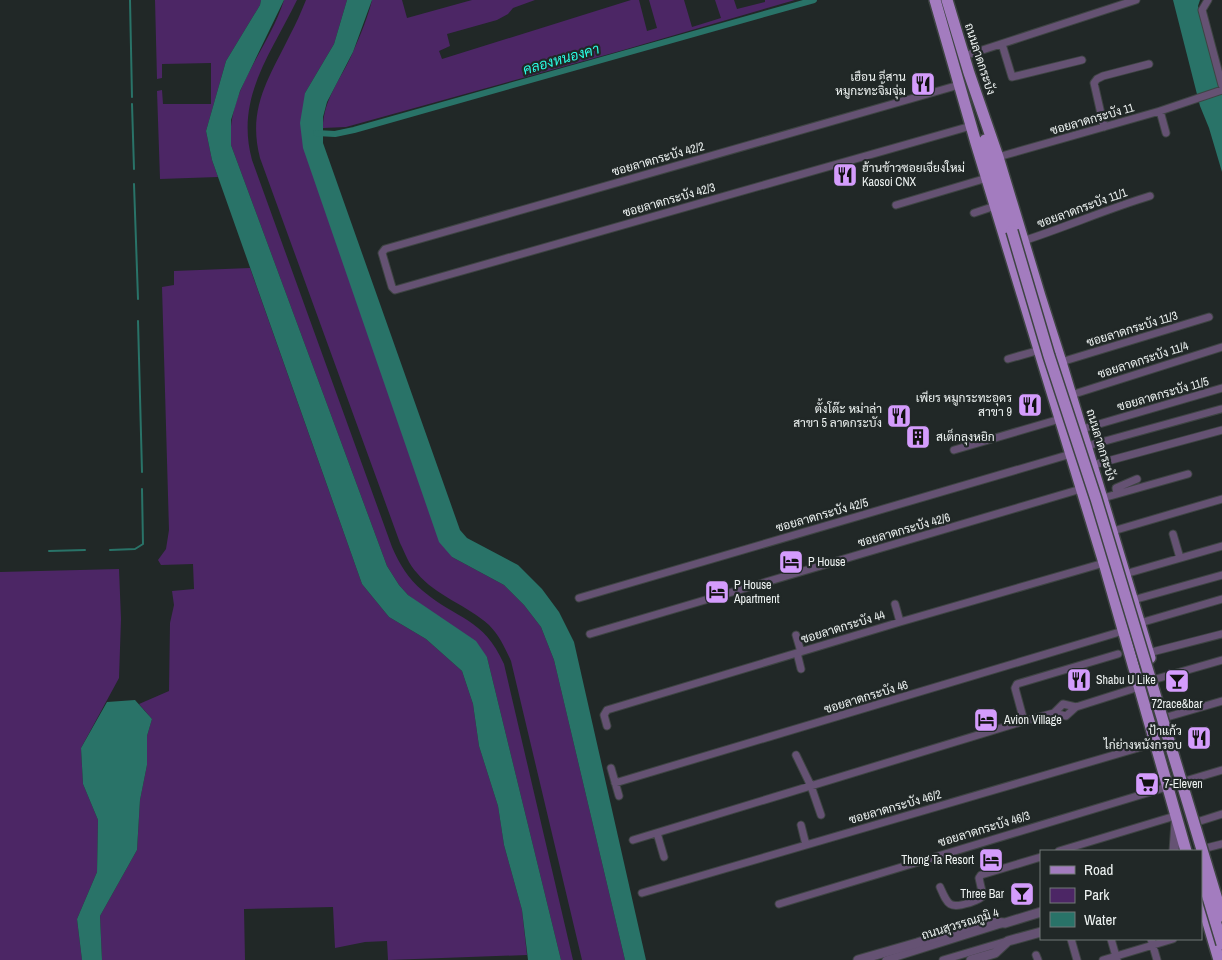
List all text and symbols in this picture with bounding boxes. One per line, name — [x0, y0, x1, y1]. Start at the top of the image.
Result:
street label: ถนนลาดกระบัง — [961, 21, 999, 97]
water label: คลองหนองคา — [521, 39, 602, 79]
place label: เฮือน อีสาน หมูกะทะจิ้มจุ่ม — [835, 69, 906, 100]
restaurant icon: เฮือน อีสาน หมูกะทะจิ้มจุ่ม — [910, 71, 936, 97]
street label: ซอยลาดกระบัง 11 — [1048, 99, 1136, 139]
street label: ซอยลาดกระบัง 42/2 — [610, 138, 706, 180]
place label: ฮ้านข้าวซอยเจียงใหม่ Kaosoi CNX — [862, 160, 965, 190]
restaurant icon: ฮ้านข้าวซอยเจียงใหม่ Kaosoi CNX — [832, 162, 858, 188]
street label: ซอยลาดกระบัง 42/3 — [621, 179, 717, 221]
street label: ซอยลาดกระบัง 11/1 — [1035, 184, 1130, 232]
street label: ซอยลาดกระบัง 11/3 — [1084, 308, 1180, 350]
street label: ซอยลาดกระบัง 11/4 — [1096, 338, 1191, 382]
street label: ซอยลาดกระบัง 11/5 — [1115, 373, 1211, 415]
place label: เพียร หมูกระทะอุดร สาขา 9 — [916, 390, 1012, 420]
restaurant icon: เพียร หมูกระทะอุดร สาขา 9 — [1017, 392, 1043, 418]
place label: ตั้งโต๊ะ หม่าล่า สาขา 5 ลาดกระบัง — [793, 398, 882, 431]
restaurant icon: ตั้งโต๊ะ หม่าล่า สาขา 5 ลาดกระบัง — [886, 403, 912, 429]
street label: ถนนลาดกระบัง — [1082, 407, 1120, 483]
building icon: สเต็กลุงหยิก — [905, 424, 931, 450]
place label: สเต็กลุงหยิก — [936, 428, 995, 446]
street label: ซอยลาดกระบัง 42/5 — [774, 494, 871, 536]
street label: ซอยลาดกระบัง 42/6 — [856, 509, 952, 551]
hotel icon: P House — [778, 549, 804, 575]
place label: P House — [808, 554, 846, 570]
place label: P House Apartment — [733, 577, 780, 607]
hotel icon: P House Apartment — [704, 579, 730, 605]
street label: ซอยลาดกระบัง 44 — [799, 606, 888, 647]
restaurant icon: Shabu U Like — [1066, 667, 1092, 693]
bar icon: 72race&bar — [1164, 668, 1190, 694]
place label: Shabu U Like — [1096, 672, 1156, 688]
street label: ซอยลาดกระบัง 46 — [822, 677, 910, 717]
place label: 72race&bar — [1152, 696, 1203, 712]
hotel icon: Avion Village — [973, 707, 999, 733]
place label: Avion Village — [1003, 712, 1062, 728]
place label: ป้าแก้ว ไก่ย่างหนังกรอบ — [1103, 723, 1182, 753]
restaurant icon: ป้าแก้ว ไก่ย่างหนังกรอบ — [1186, 725, 1212, 751]
supermarket icon: 7-Eleven — [1134, 771, 1160, 797]
place label: 7-Eleven — [1164, 776, 1203, 792]
street label: ซอยลาดกระบัง 46/2 — [847, 786, 943, 828]
street label: ซอยลาดกระบัง 46/3 — [936, 807, 1032, 851]
hotel icon: Thong Ta Resort — [978, 847, 1004, 873]
legend — [1040, 850, 1202, 940]
place label: Thong Ta Resort — [901, 852, 974, 868]
text: Road — [1084, 859, 1113, 880]
bar icon: Three Bar — [1009, 881, 1035, 907]
text: Park — [1084, 884, 1110, 905]
place label: Three Bar — [960, 886, 1005, 902]
street label: ถนนสุวรรณภูมิ 4 — [919, 905, 1001, 944]
text: Water — [1084, 909, 1116, 930]

